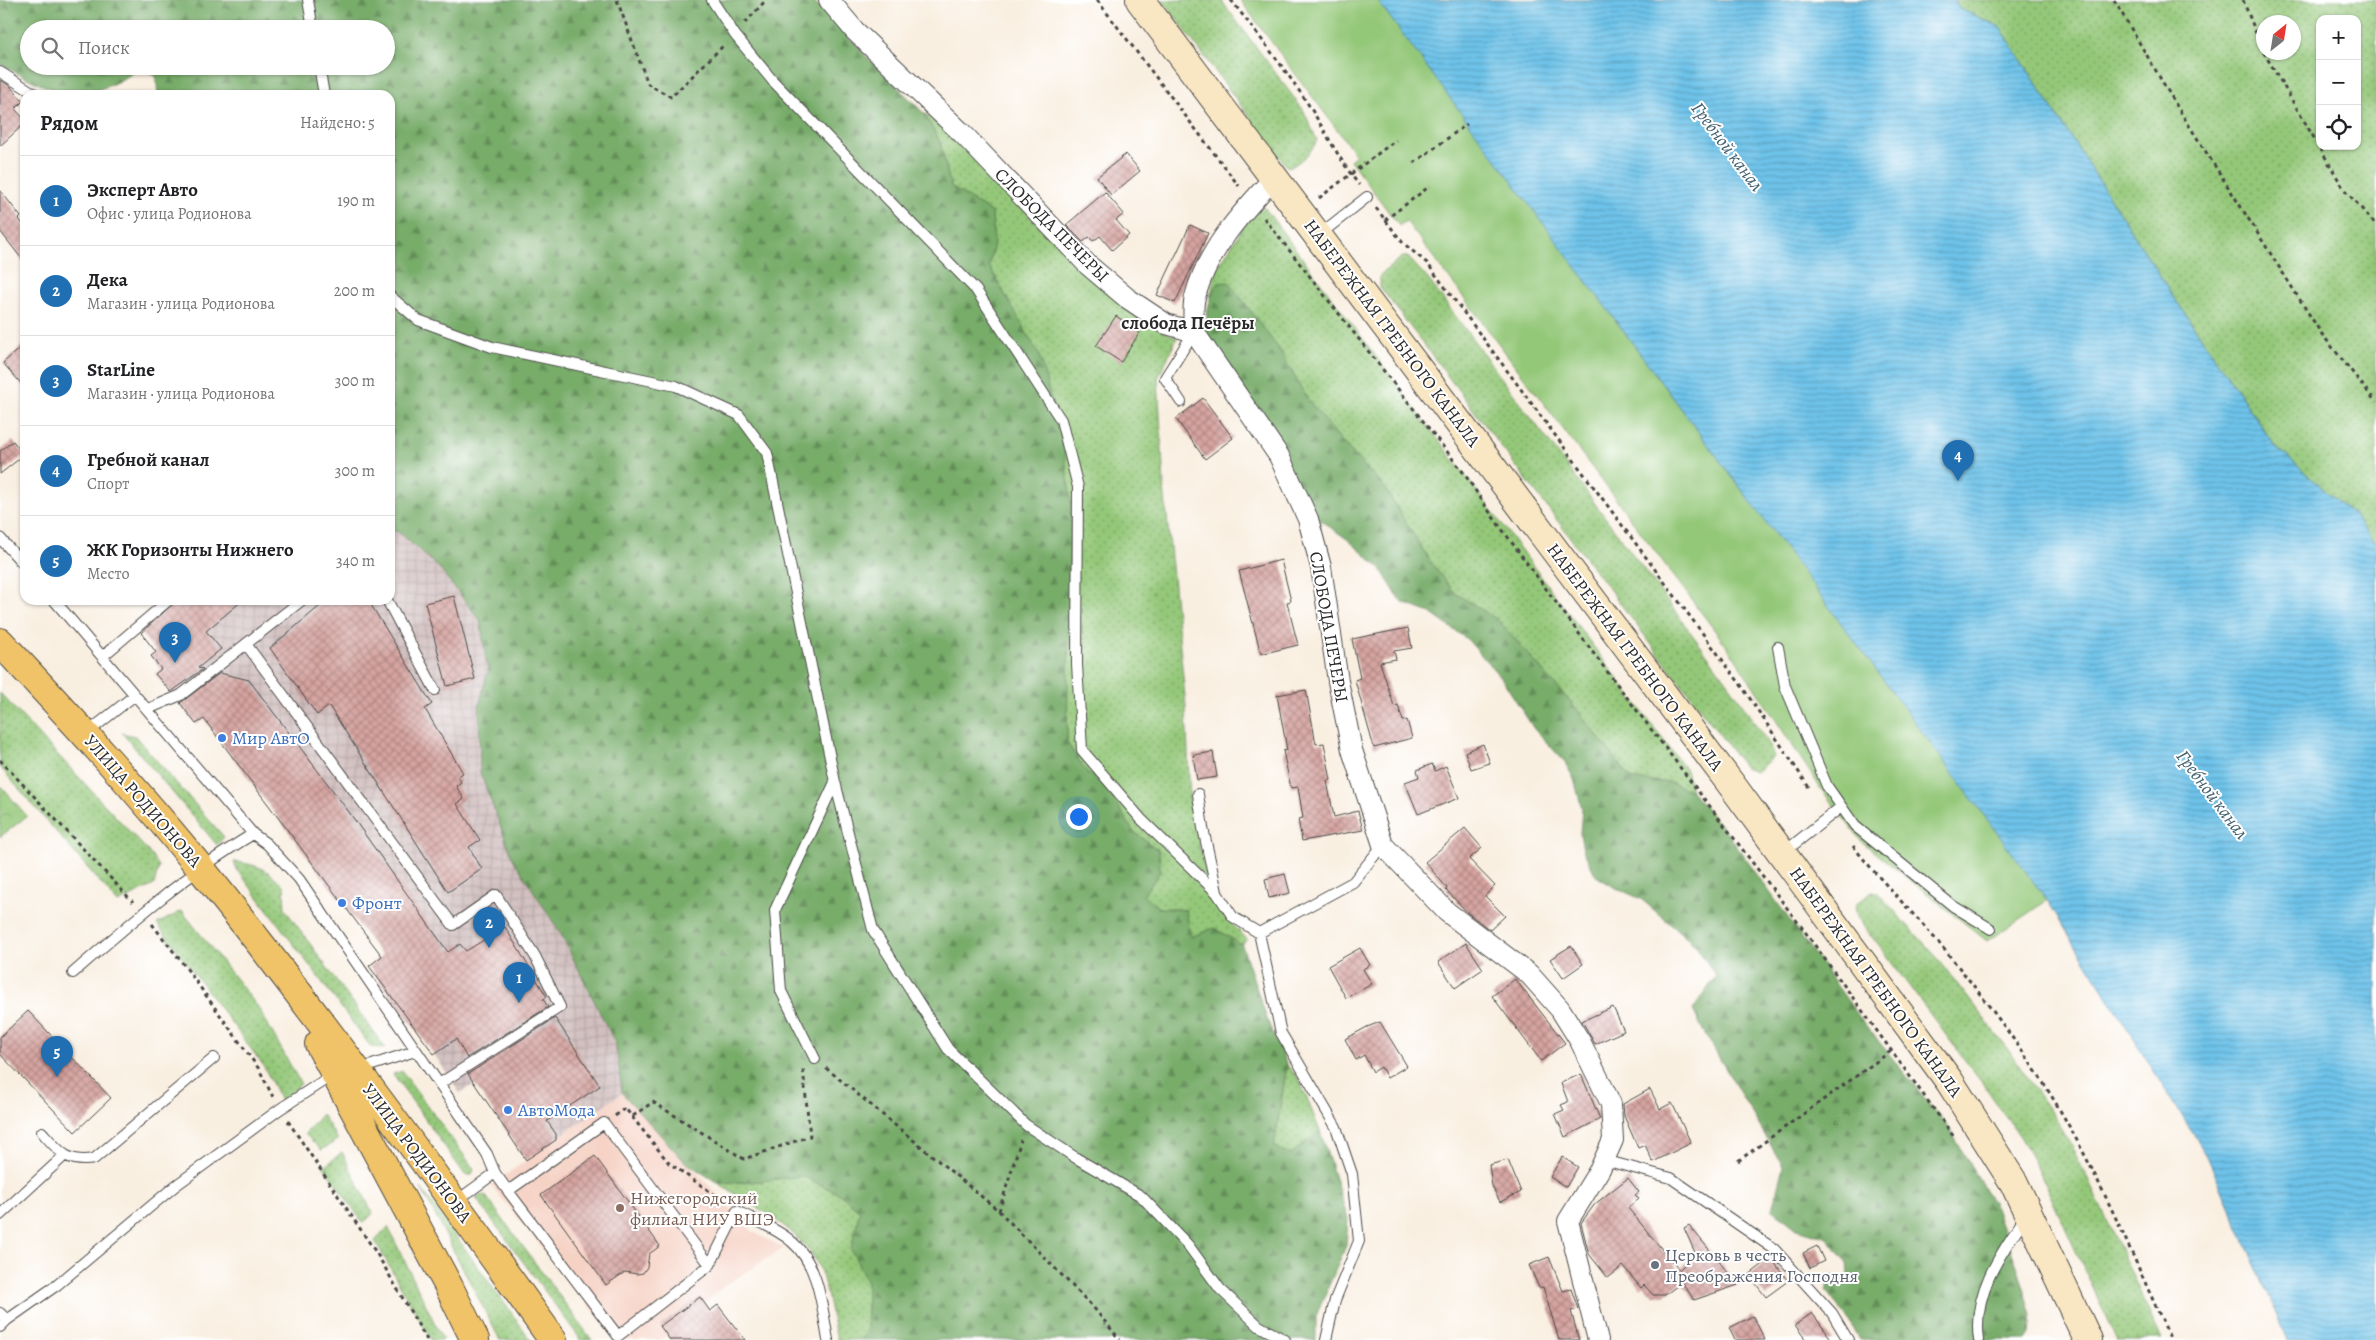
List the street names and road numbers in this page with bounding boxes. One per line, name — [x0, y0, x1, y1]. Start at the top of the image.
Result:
street label: СЛОБОДА ПЕЧЕРЫ — [989, 162, 1115, 288]
street label: НАБЕРЕЖНАЯ ГРЕБНОГО КАНАЛА — [1298, 214, 1486, 452]
street label: НАБЕРЕЖНАЯ ГРЕБНОГО КАНАЛА — [1541, 538, 1729, 776]
street label: СЛОБОДА ПЕЧЕРЫ — [1304, 550, 1354, 704]
street label: УЛИЦА РОДИОНОВА — [79, 730, 208, 873]
street label: НАБЕРЕЖНАЯ ГРЕБНОГО КАНАЛА — [1784, 862, 1968, 1102]
street label: УЛИЦА РОДИОНОВА — [357, 1079, 478, 1228]

